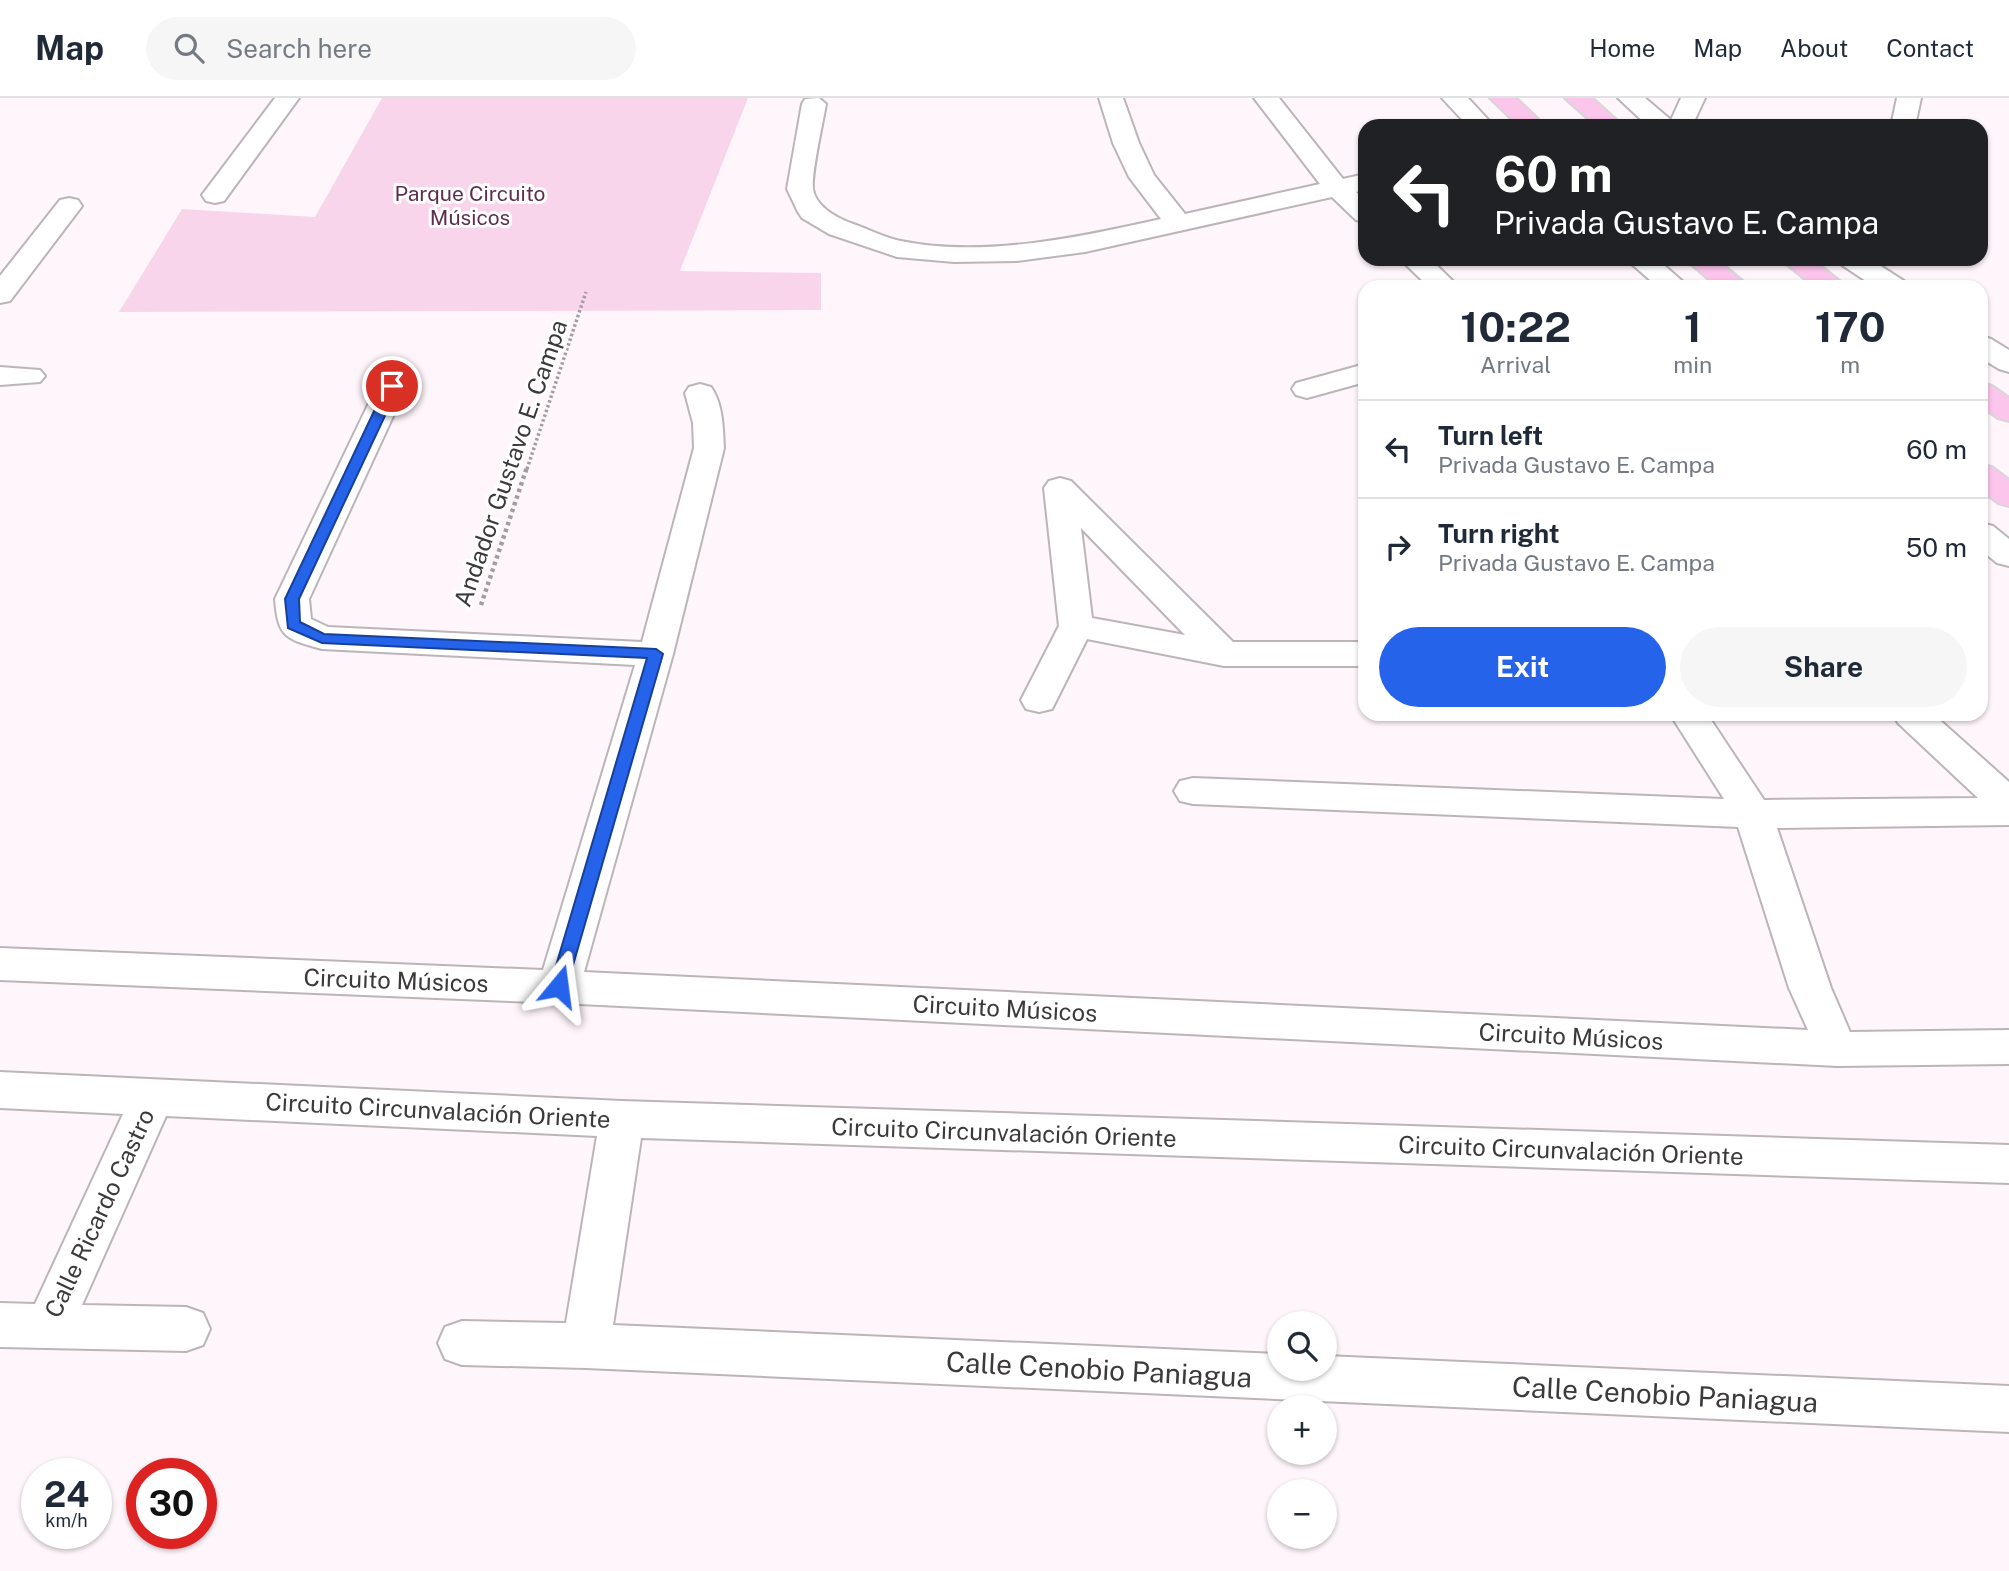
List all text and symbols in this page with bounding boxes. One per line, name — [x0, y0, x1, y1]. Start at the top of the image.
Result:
search box — [146, 17, 636, 80]
text: Map — [35, 29, 104, 67]
icon: search — [170, 29, 208, 67]
text: Search here — [226, 33, 372, 64]
text: Home — [1589, 34, 1655, 62]
text: Map — [1693, 34, 1742, 62]
text: About — [1780, 34, 1848, 62]
text: Contact — [1886, 34, 1974, 62]
text: 60 m — [1494, 145, 1613, 203]
icon: left — [1379, 147, 1470, 238]
park label: Parque Circuito Músicos — [395, 181, 545, 230]
text: Privada Gustavo E. Campa — [1494, 204, 1879, 241]
text: 10:22 — [1460, 302, 1571, 351]
text: 1 — [1684, 302, 1702, 351]
text: 170 — [1815, 302, 1886, 351]
street label: Andador Gustavo E. Campa — [448, 316, 572, 610]
text: Arrival — [1480, 351, 1551, 378]
text: min — [1673, 351, 1712, 378]
text: m — [1840, 351, 1860, 378]
pin — [362, 356, 422, 416]
icon: arrive — [373, 367, 411, 405]
text: Turn left — [1438, 420, 1543, 451]
icon: left — [1379, 430, 1417, 468]
text: 60 m — [1906, 434, 1967, 465]
text: Privada Gustavo E. Campa — [1438, 451, 1715, 478]
text: Turn right — [1438, 518, 1560, 549]
icon: right — [1379, 528, 1417, 566]
text: 50 m — [1906, 532, 1967, 563]
text: Privada Gustavo E. Campa — [1438, 549, 1715, 576]
button: Exit — [1379, 627, 1666, 707]
button: Share — [1680, 627, 1967, 707]
position arrow — [522, 949, 596, 1023]
street label: Circuito Músicos — [303, 963, 489, 997]
street label: Circuito Músicos — [912, 989, 1098, 1027]
street label: Circuito Músicos — [1478, 1017, 1664, 1055]
street label: Circuito Circunvalación Oriente — [265, 1087, 611, 1133]
street label: Calle Ricardo Castro — [38, 1104, 160, 1322]
street label: Circuito Circunvalación Oriente — [831, 1112, 1177, 1152]
street label: Circuito Circunvalación Oriente — [1398, 1130, 1744, 1170]
map controls — [1267, 1311, 1337, 1549]
button: search — [1267, 1311, 1337, 1381]
street label: Calle Cenobio Paniagua — [945, 1345, 1253, 1393]
street label: Calle Cenobio Paniagua — [1511, 1370, 1819, 1418]
button: + — [1267, 1395, 1337, 1465]
speed limit sign: 30 — [126, 1458, 217, 1549]
text: 24 — [44, 1474, 89, 1515]
button: − — [1267, 1479, 1337, 1549]
text: km/h — [45, 1510, 88, 1531]

